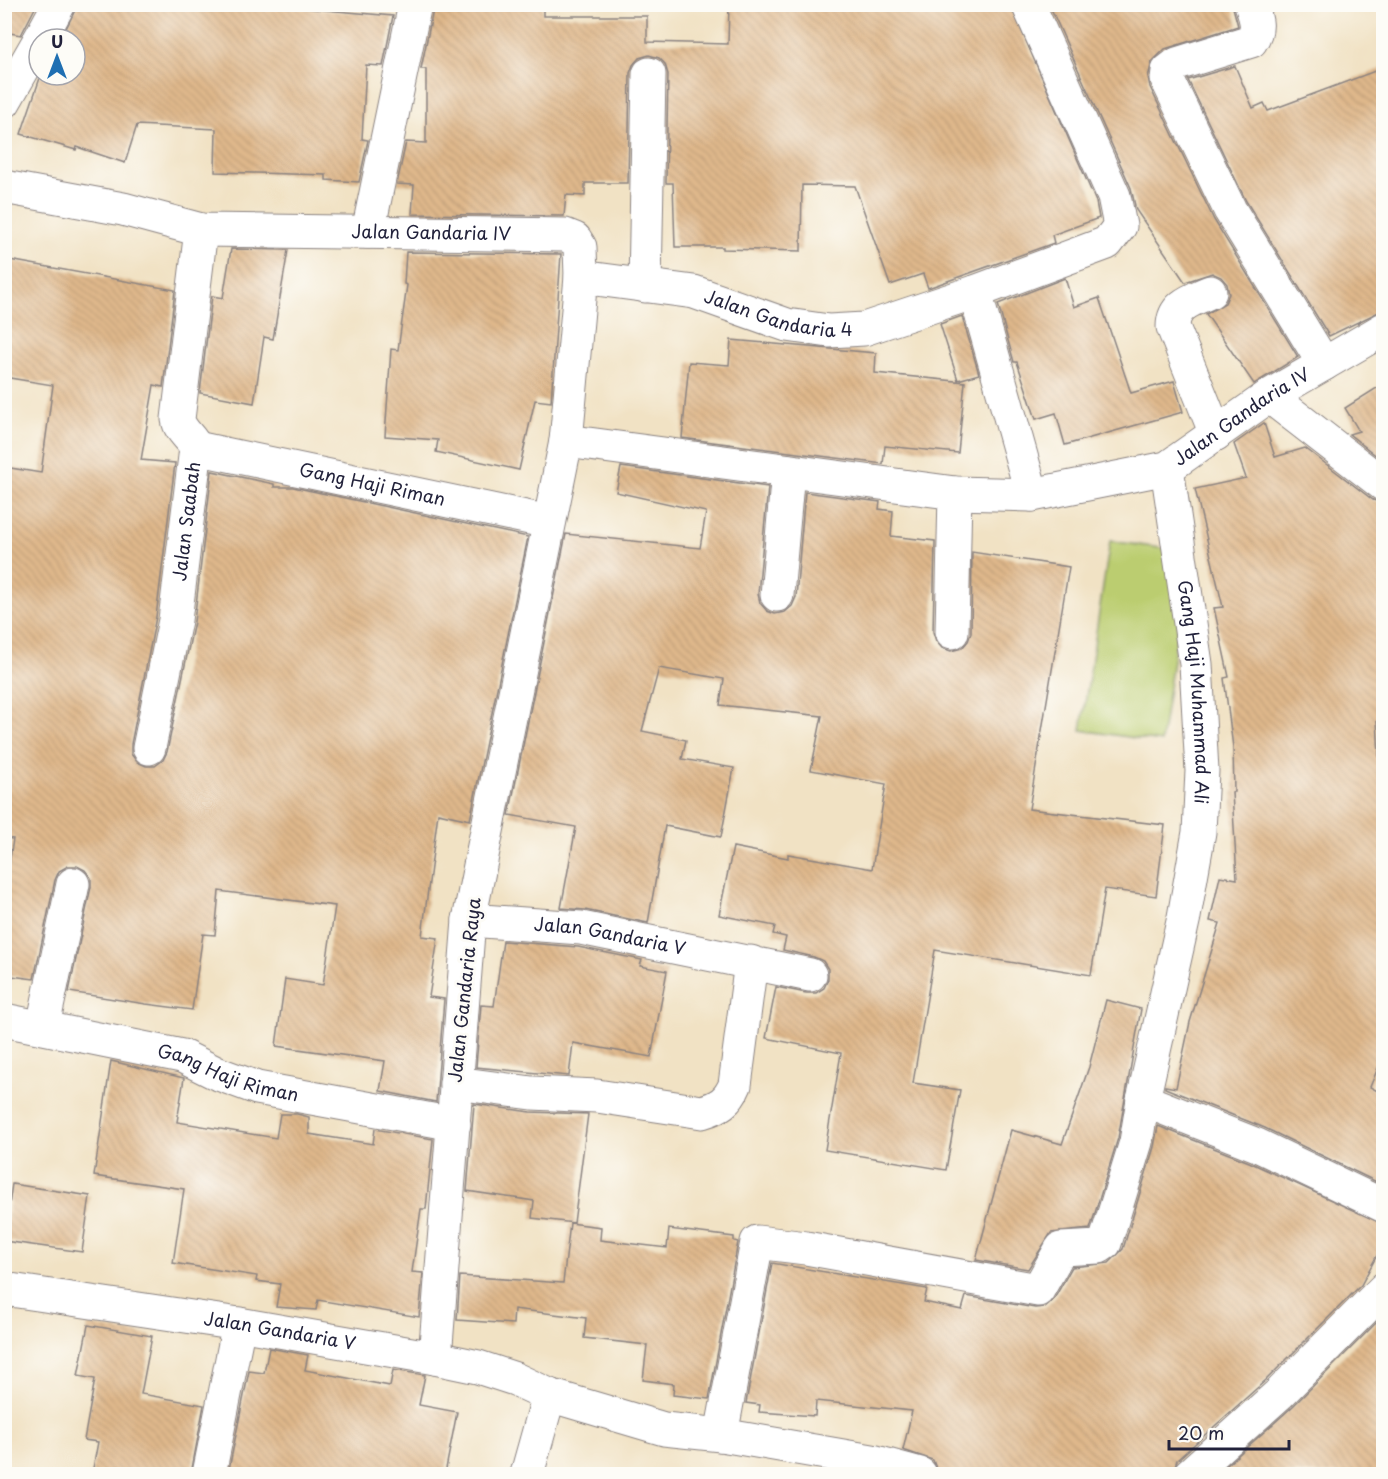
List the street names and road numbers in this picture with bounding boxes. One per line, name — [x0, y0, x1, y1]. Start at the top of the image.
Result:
street label: Jalan Gandaria IV — [351, 217, 511, 246]
street label: Jalan Gandaria 4 — [701, 282, 853, 343]
street label: Jalan Gandaria IV — [1167, 360, 1315, 472]
street label: Gang Haji Riman — [297, 455, 448, 512]
street label: Jalan Saabah — [165, 460, 206, 582]
street label: Gang Haji Muhammad Ali — [1172, 578, 1217, 805]
street label: Jalan Gandaria Raya — [440, 896, 487, 1084]
street label: Jalan Gandaria V — [533, 910, 688, 961]
street label: Gang Haji Riman — [155, 1036, 301, 1107]
street label: Jalan Gandaria V — [202, 1304, 358, 1356]

